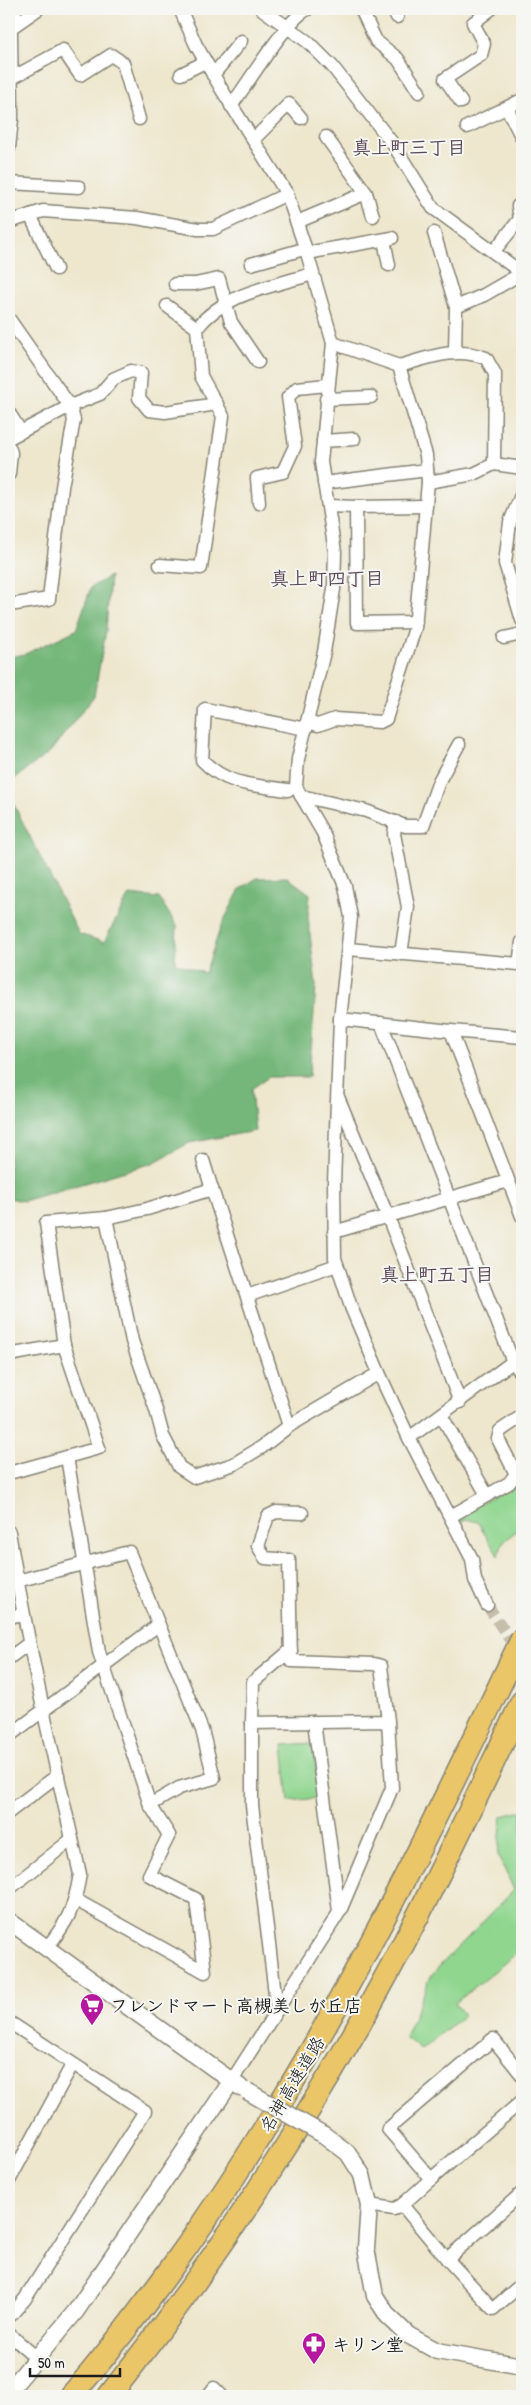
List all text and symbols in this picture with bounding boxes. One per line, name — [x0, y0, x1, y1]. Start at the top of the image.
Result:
district label: 真上町三丁目 — [352, 134, 466, 160]
district label: 真上町四丁目 — [270, 565, 384, 591]
district label: 真上町五丁目 — [380, 1261, 494, 1287]
supermarket icon: フレンドマート高槻美しが丘店 — [79, 1992, 105, 2026]
place label: フレンドマート高槻美しが丘店 — [110, 1993, 362, 2018]
street label: 名神高速道路 — [253, 2031, 331, 2137]
pharmacy icon: キリン堂 — [301, 2331, 327, 2365]
place label: キリン堂 — [332, 2332, 404, 2357]
scale bar — [30, 2345, 120, 2377]
text: 50 m — [38, 2352, 65, 2373]

